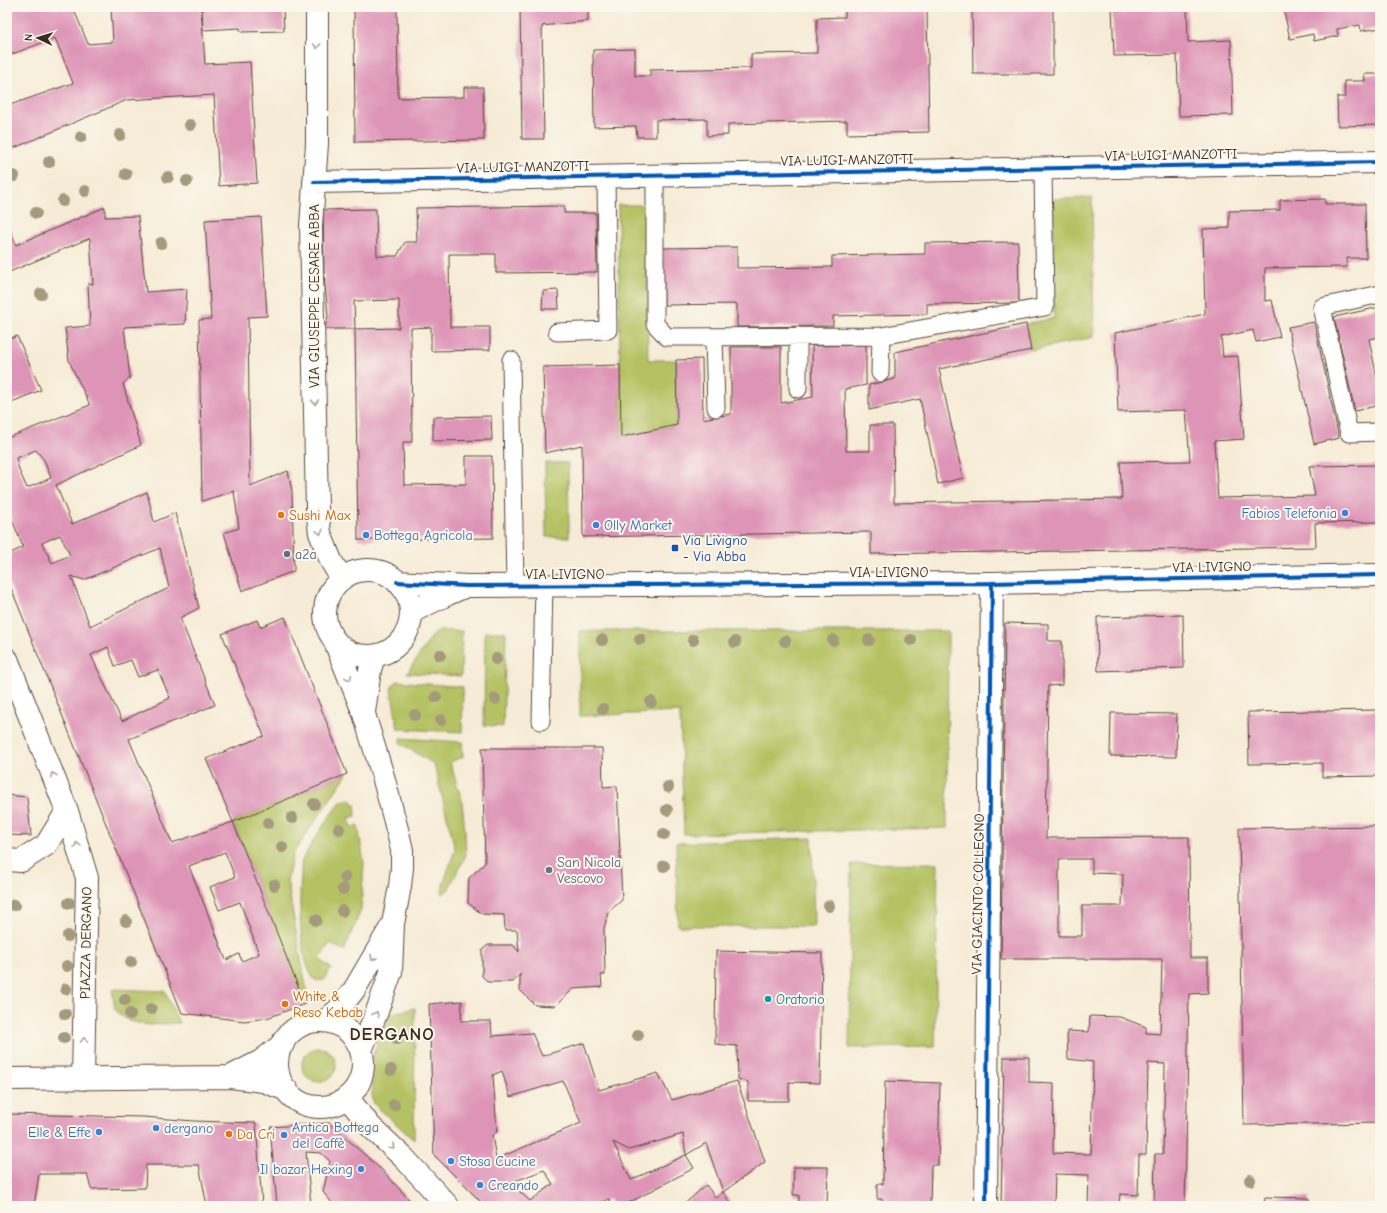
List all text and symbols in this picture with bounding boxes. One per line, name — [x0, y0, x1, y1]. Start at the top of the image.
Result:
north arrow — [18, 18, 58, 58]
text: N — [22, 33, 35, 41]
one-way arrow — [313, 43, 321, 49]
street label: VIA LUIGI MANZOTTI — [1104, 145, 1238, 165]
street label: VIA LUIGI MANZOTTI — [780, 150, 914, 170]
street label: VIA LUIGI MANZOTTI — [456, 157, 590, 177]
street label: VIA GIUSEPPE CESARE ABBA — [306, 204, 323, 388]
one-way arrow — [311, 399, 319, 405]
place label: Fabios Telefonia — [1242, 505, 1337, 522]
place label: Sushi Max — [289, 507, 351, 524]
marker: Fabios Telefonia — [1340, 508, 1350, 518]
marker: Sushi Max — [276, 510, 286, 520]
place label: Olly Market — [604, 517, 673, 534]
marker: Olly Market — [591, 520, 601, 530]
place label: Bottega Agricola — [374, 527, 473, 544]
one-way arrow — [316, 529, 324, 535]
marker: Bottega Agricola — [361, 530, 371, 540]
place label: Via Livigno - Via Abba — [683, 532, 747, 565]
marker: Via Livigno - Via Abba — [670, 543, 680, 553]
place label: a2a — [295, 546, 317, 563]
marker: a2a — [282, 549, 292, 559]
street label: VIA LIVIGNO — [1172, 558, 1252, 576]
street label: VIA LIVIGNO — [849, 564, 929, 581]
street label: VIA LIVIGNO — [525, 566, 605, 583]
one-way arrow — [344, 674, 352, 682]
one-way arrow — [49, 771, 57, 778]
street label: VIA GIACINTO COLLEGNO — [968, 813, 988, 975]
one-way arrow — [73, 841, 82, 848]
place label: San Nicola Vescovo — [557, 854, 621, 887]
marker: San Nicola Vescovo — [544, 865, 554, 875]
street label: PIAZZA DERGANO — [77, 887, 95, 999]
one-way arrow — [370, 954, 377, 961]
place label: White & Reso Kebab — [293, 988, 363, 1021]
place label: Oratorio — [776, 991, 825, 1008]
marker: Oratorio — [763, 994, 773, 1004]
marker: White & Reso Kebab — [280, 999, 290, 1009]
one-way arrow — [372, 1010, 380, 1017]
district label: DERGANO — [349, 1024, 435, 1045]
one-way arrow — [79, 1037, 88, 1043]
place label: Antica Bottega del Caffè — [292, 1119, 379, 1152]
place label: dergano — [164, 1120, 213, 1137]
marker: dergano — [151, 1123, 161, 1133]
place label: Elle & Effe — [28, 1124, 91, 1141]
place label: Da Cri — [237, 1126, 275, 1143]
marker: Elle & Effe — [94, 1127, 104, 1137]
marker: Da Cri — [224, 1129, 234, 1139]
marker: Antica Bottega del Caffè — [279, 1130, 289, 1140]
one-way arrow — [387, 1142, 395, 1149]
place label: Stosa Cucine — [459, 1153, 536, 1170]
marker: Stosa Cucine — [446, 1156, 456, 1166]
place label: Il bazar Hexing — [260, 1161, 353, 1178]
marker: Il bazar Hexing — [356, 1164, 366, 1174]
place label: Creando — [488, 1177, 539, 1194]
marker: Creando — [475, 1180, 485, 1190]

